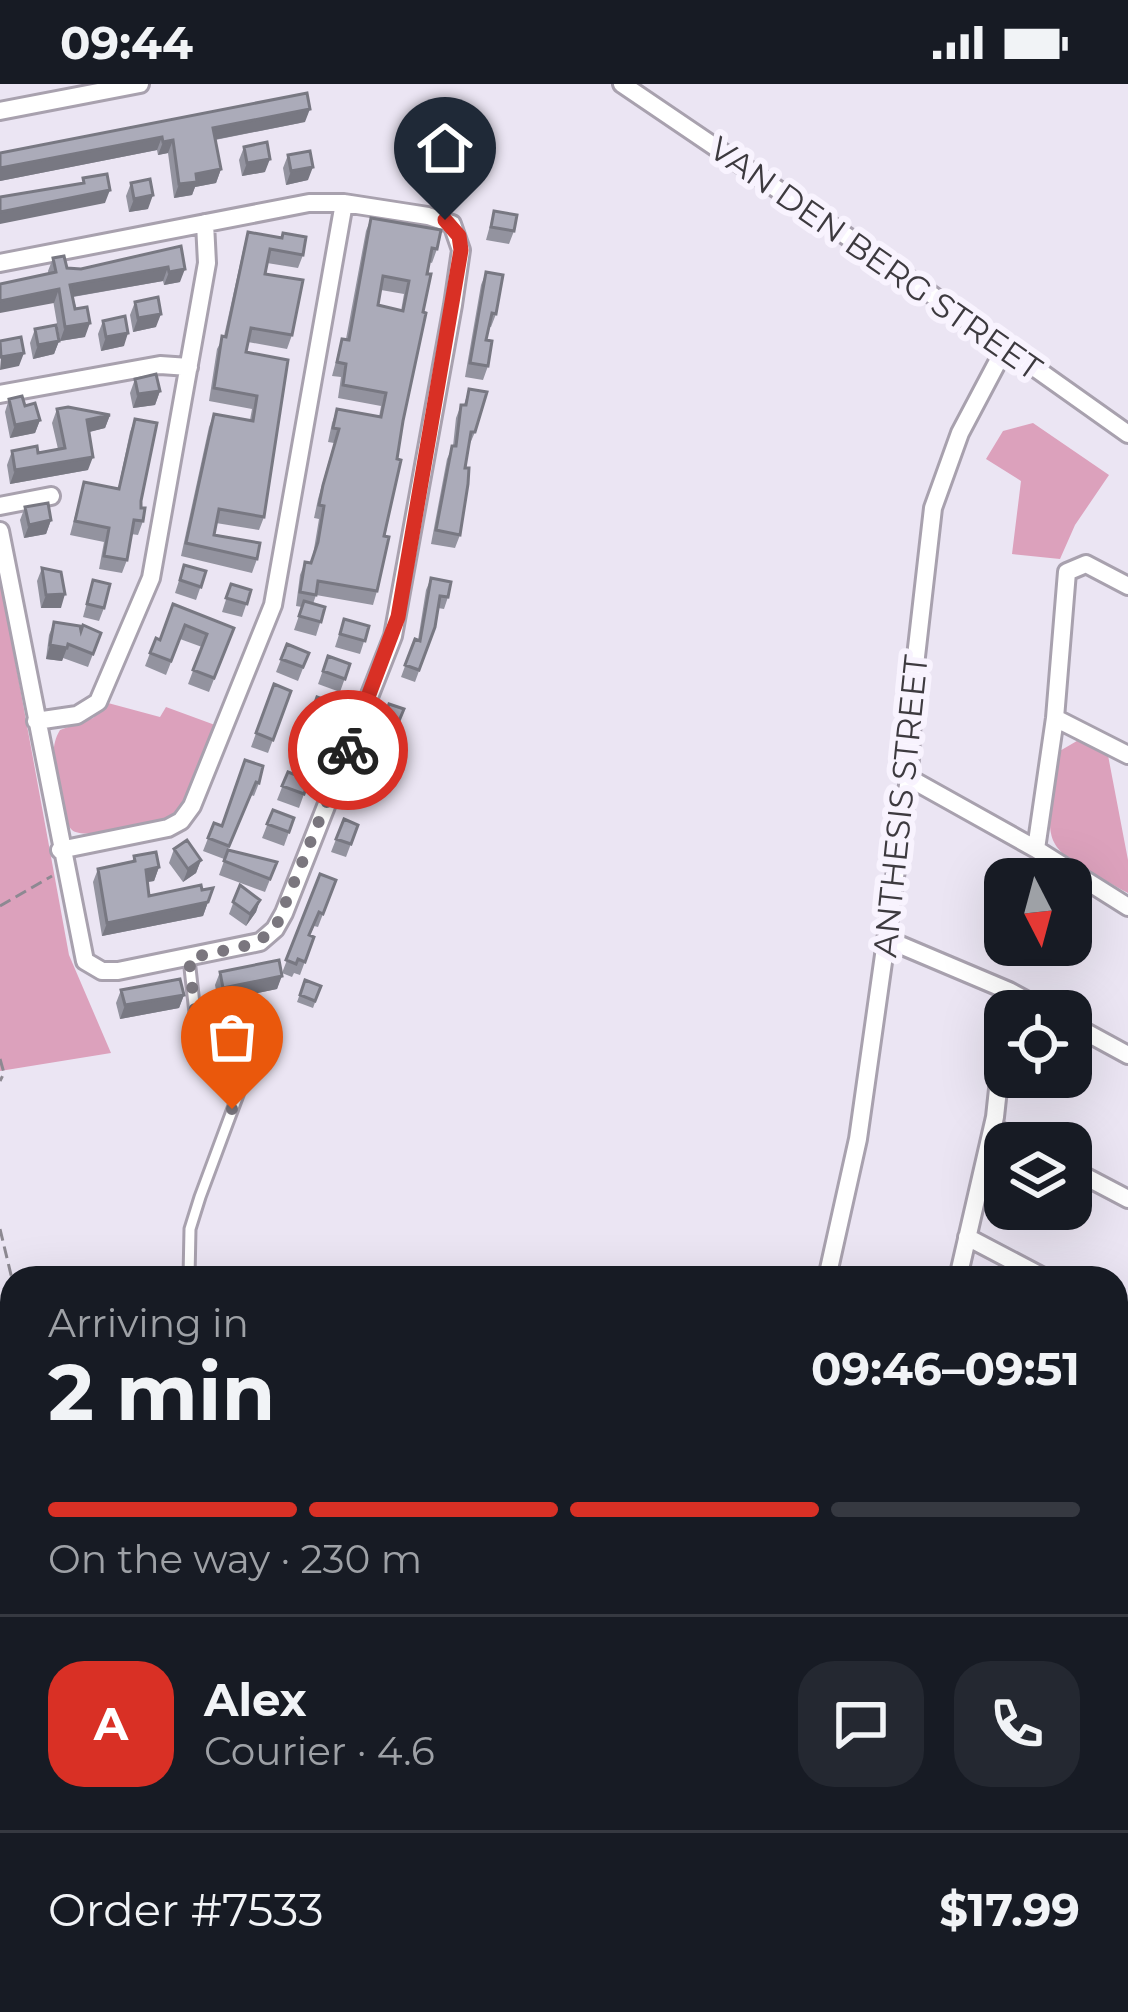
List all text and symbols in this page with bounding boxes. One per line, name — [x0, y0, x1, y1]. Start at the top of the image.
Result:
text: 09:44 — [60, 15, 193, 70]
pin — [394, 97, 496, 220]
icon: home — [412, 115, 478, 181]
street label: VAN DEN BERG STREET — [702, 128, 1050, 388]
street label: ANTHESIS STREET — [864, 653, 936, 959]
courier — [288, 690, 408, 810]
icon: bike — [315, 717, 381, 783]
north arrow — [984, 858, 1092, 966]
map controls — [984, 858, 1092, 1230]
pin — [181, 986, 283, 1109]
button: locate — [984, 990, 1092, 1098]
icon: bag — [199, 1004, 265, 1070]
button: layers — [984, 1122, 1092, 1230]
text: Arriving in — [48, 1299, 249, 1347]
text: 09:46–09:51 — [811, 1341, 1080, 1396]
text: 2 min — [48, 1344, 275, 1440]
text: On the way · 230 m — [48, 1535, 422, 1583]
button: chat — [798, 1661, 924, 1787]
button: phone — [954, 1661, 1080, 1787]
text: Alex — [204, 1672, 307, 1727]
text: A — [94, 1696, 128, 1751]
text: Courier · 4.6 — [204, 1727, 435, 1775]
text: Order #7533 — [48, 1882, 324, 1937]
text: $17.99 — [939, 1882, 1080, 1937]

